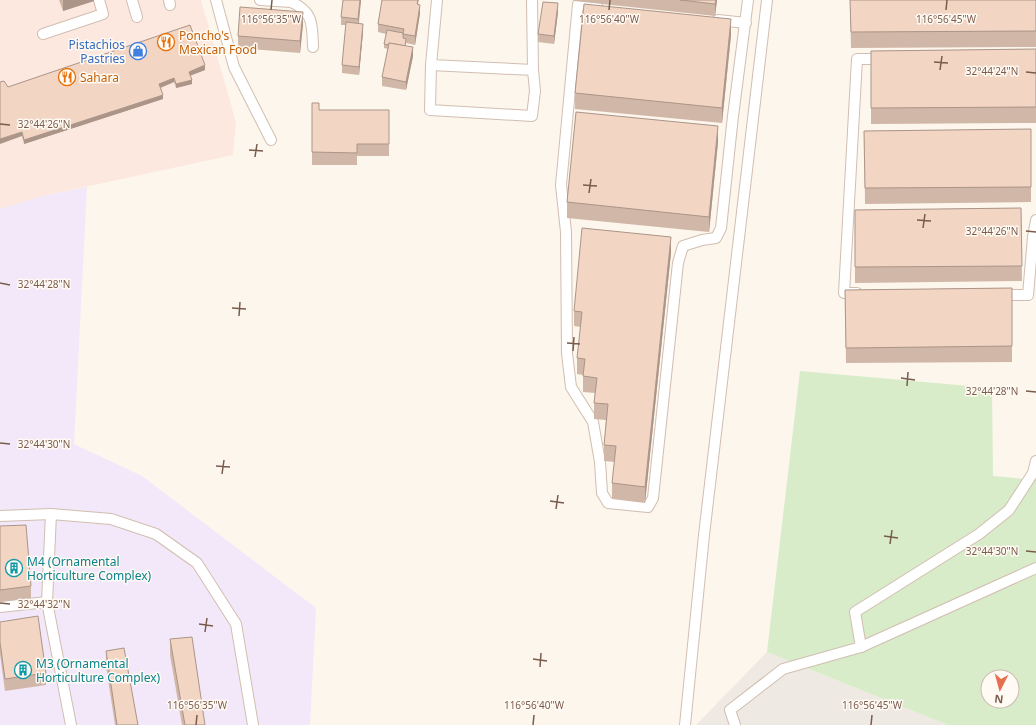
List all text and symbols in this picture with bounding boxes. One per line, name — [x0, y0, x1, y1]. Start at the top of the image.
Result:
text: 116°56'35"W — [241, 12, 302, 26]
text: 116°56'40"W — [579, 12, 640, 26]
text: 116°56'45"W — [916, 12, 977, 26]
place label: Poncho's Mexican Food — [179, 27, 257, 58]
restaurant icon: Poncho's Mexican Food — [156, 32, 176, 52]
place label: Pistachios Pastries — [69, 36, 125, 67]
shop icon: Pistachios Pastries — [128, 41, 148, 61]
text: 32°44'24"N — [966, 64, 1018, 78]
restaurant icon: Sahara — [57, 67, 77, 87]
place label: Sahara — [80, 69, 119, 86]
text: 32°44'26"N — [18, 117, 70, 131]
text: 32°44'26"N — [966, 224, 1018, 238]
text: 32°44'28"N — [18, 277, 70, 291]
text: 32°44'28"N — [966, 384, 1018, 398]
text: 32°44'30"N — [18, 437, 70, 451]
text: 32°44'30"N — [966, 544, 1018, 558]
place label: M4 (Ornamental Horticulture Complex) — [27, 553, 152, 584]
building icon: M4 (Ornamental Horticulture Complex) — [4, 558, 24, 578]
text: 32°44'32"N — [18, 597, 70, 611]
place label: M3 (Ornamental Horticulture Complex) — [36, 655, 161, 686]
building icon: M3 (Ornamental Horticulture Complex) — [13, 660, 33, 680]
north arrow — [980, 669, 1020, 709]
text: N — [994, 692, 1004, 707]
text: 116°56'35"W — [167, 698, 228, 712]
text: 116°56'40"W — [504, 698, 565, 712]
text: 116°56'45"W — [842, 698, 903, 712]

